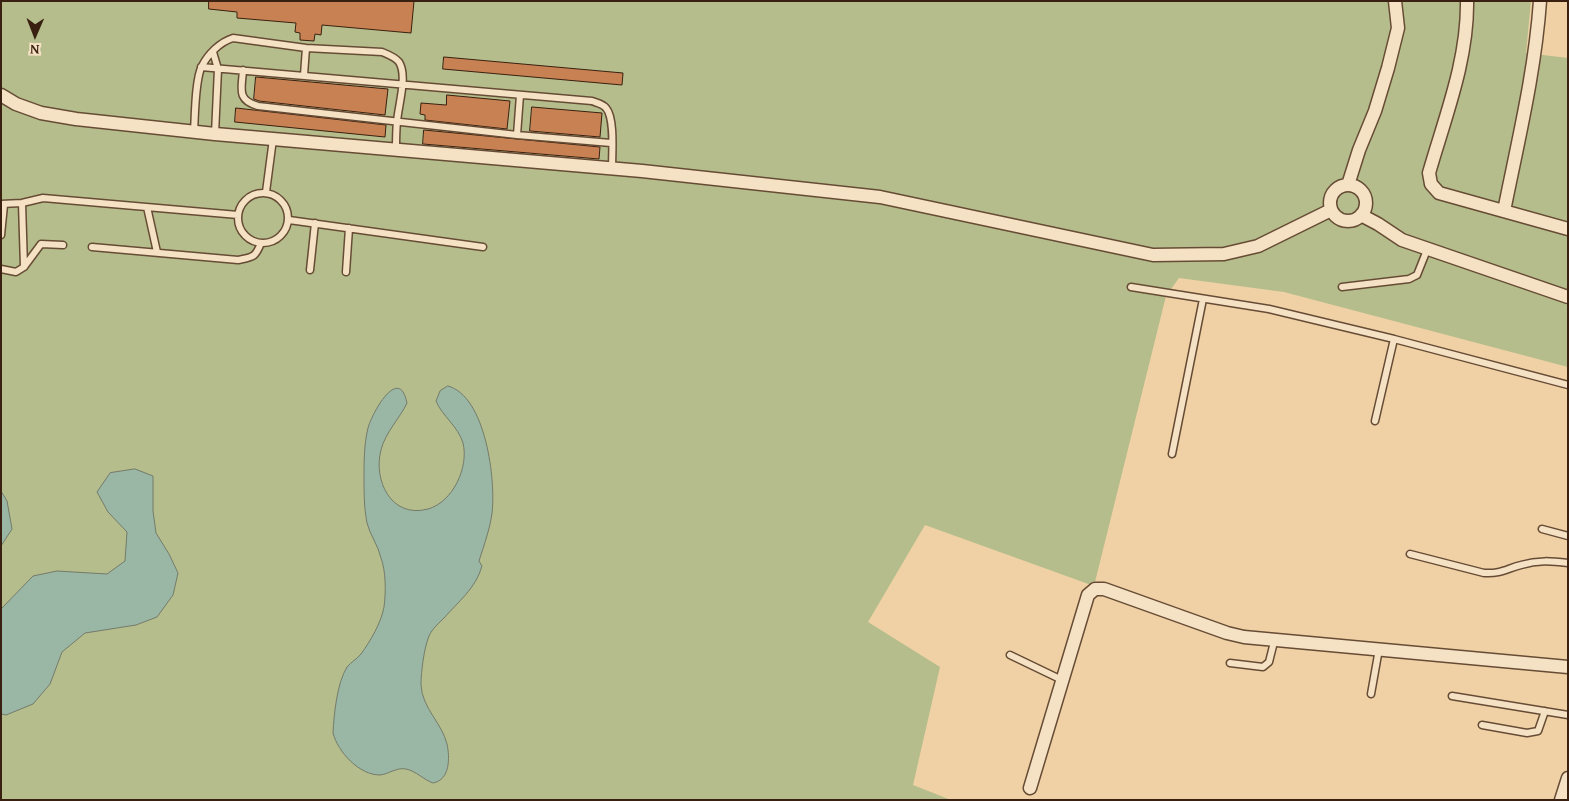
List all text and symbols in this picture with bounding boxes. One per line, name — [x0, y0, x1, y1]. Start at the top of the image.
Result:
north arrow — [10, 10, 60, 60]
text: N — [30, 40, 40, 60]

